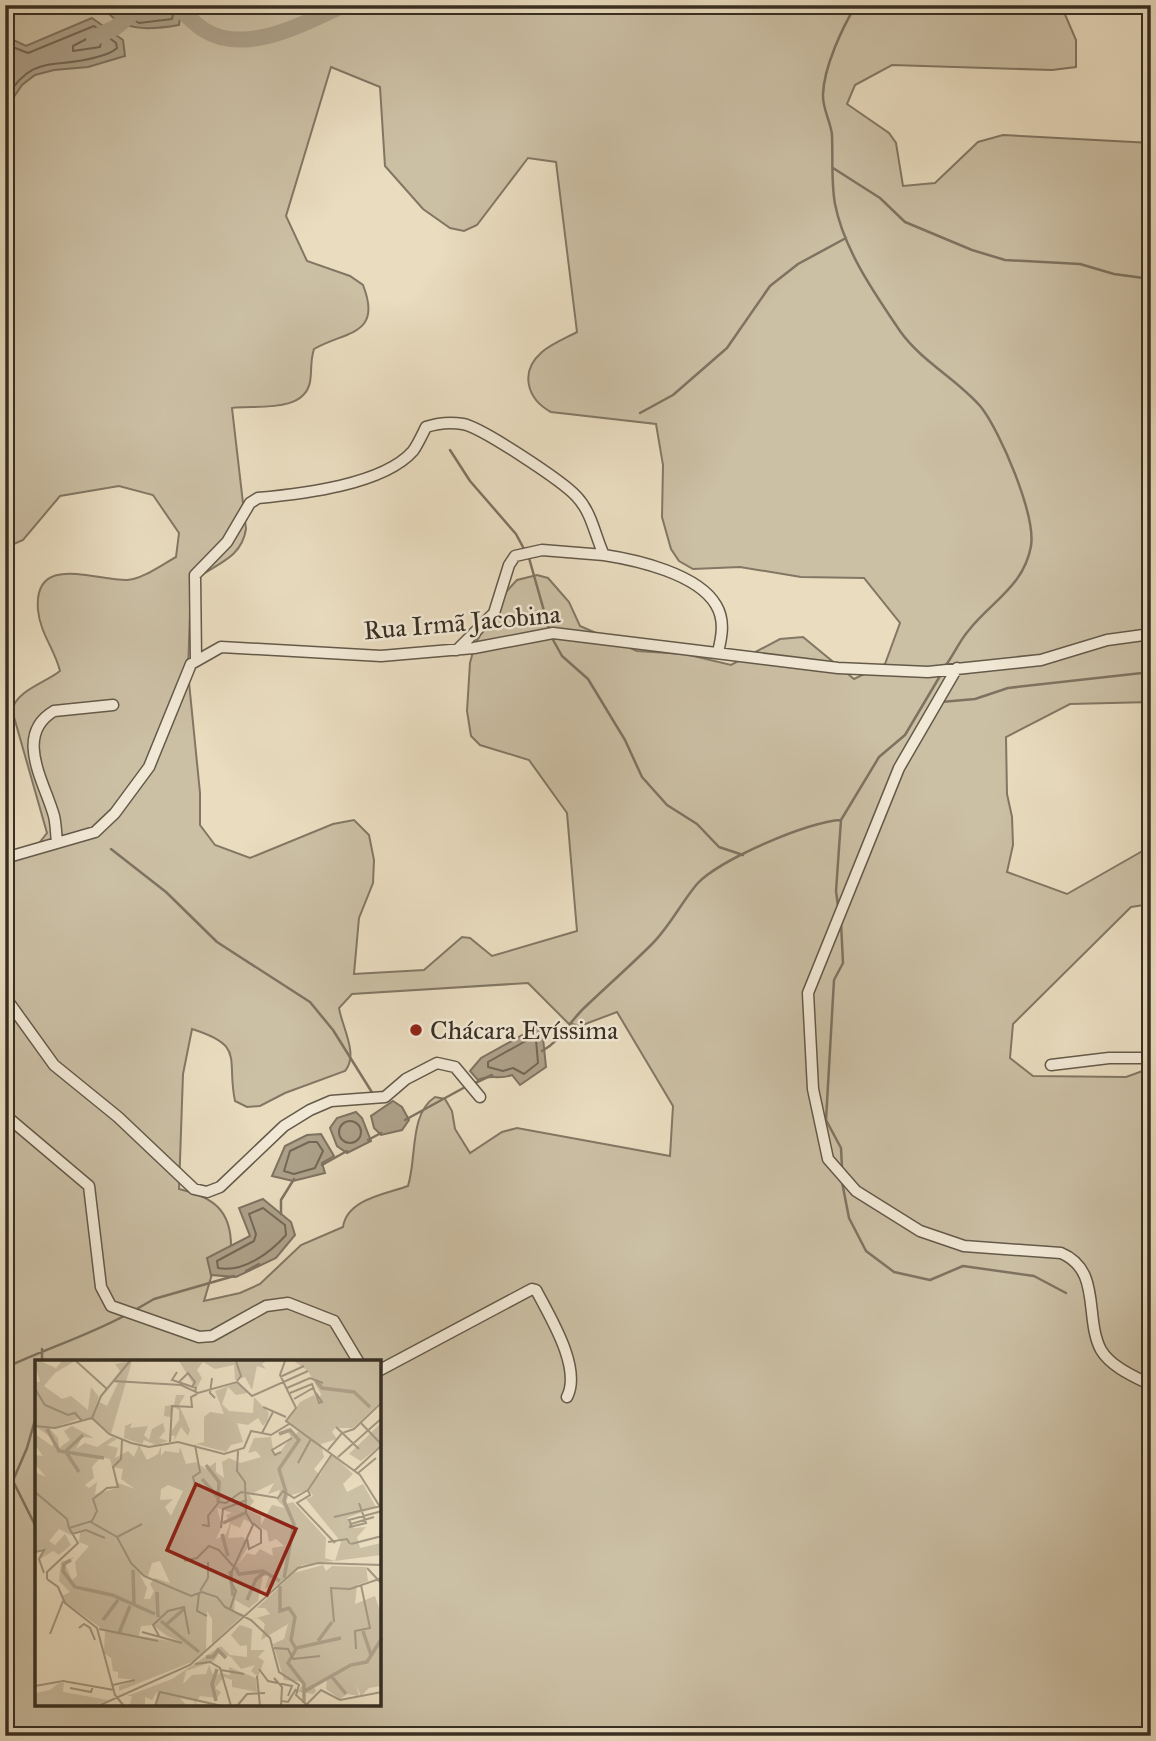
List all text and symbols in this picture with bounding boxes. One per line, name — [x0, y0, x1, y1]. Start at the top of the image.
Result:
street label: Rua Irmã Jacobina — [362, 597, 562, 647]
place label: Chácara Evíssima — [430, 1014, 618, 1046]
marker: Chácara Evíssima — [408, 1022, 424, 1038]
inset map — [35, 1360, 382, 1706]

